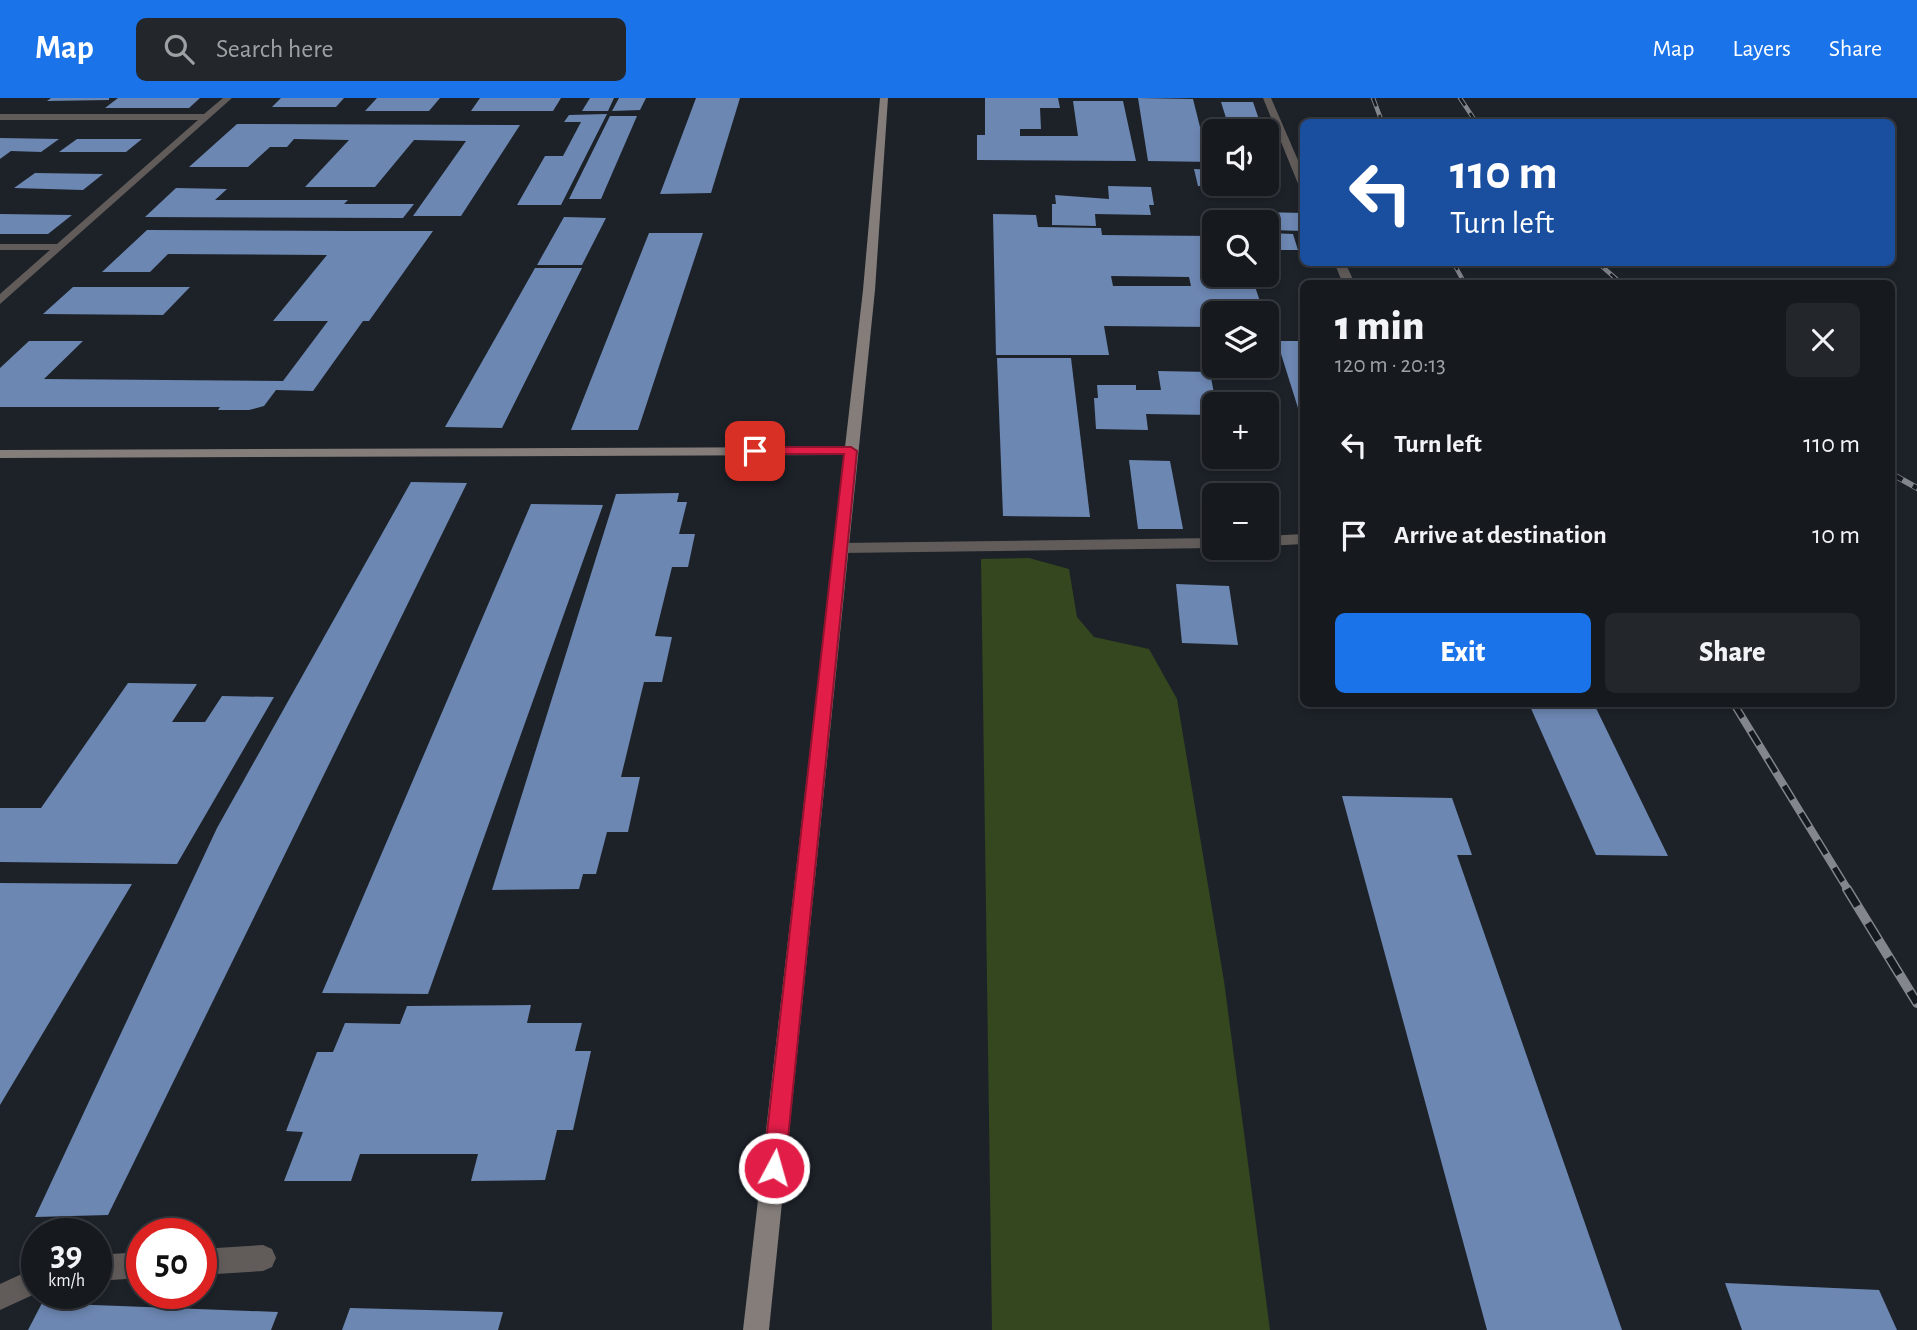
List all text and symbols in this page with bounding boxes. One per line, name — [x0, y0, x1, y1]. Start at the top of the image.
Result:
search box — [136, 18, 626, 81]
icon: search — [160, 30, 198, 68]
text: Map — [35, 32, 94, 65]
text: Search here — [216, 36, 334, 62]
text: Map — [1652, 37, 1694, 61]
text: Layers — [1732, 37, 1791, 61]
text: Share — [1829, 37, 1882, 61]
map controls — [1202, 119, 1279, 560]
button: sound — [1202, 119, 1279, 196]
icon: left — [1335, 147, 1426, 238]
text: 110 m — [1450, 149, 1558, 198]
text: Turn left — [1450, 207, 1554, 239]
button: search — [1202, 210, 1279, 287]
button: layers — [1202, 301, 1279, 378]
button: close — [1786, 303, 1860, 377]
text: 1 min — [1335, 305, 1424, 347]
text: 120 m · 20:13 — [1335, 354, 1446, 377]
button: + — [1202, 392, 1279, 469]
pin — [725, 421, 785, 481]
icon: left — [1335, 426, 1373, 464]
text: Turn left — [1394, 431, 1482, 457]
text: 110 m — [1803, 431, 1860, 457]
icon: arrive — [736, 432, 774, 470]
button: − — [1202, 483, 1279, 560]
icon: arrive — [1335, 517, 1373, 555]
text: Arrive at destination — [1394, 522, 1607, 548]
text: 10 m — [1812, 522, 1860, 548]
button: Exit — [1335, 613, 1591, 693]
button: Share — [1605, 613, 1860, 693]
position arrow — [737, 1131, 811, 1205]
speed limit sign: 50 — [126, 1218, 217, 1309]
text: 39 — [50, 1237, 82, 1272]
text: km/h — [48, 1272, 85, 1290]

